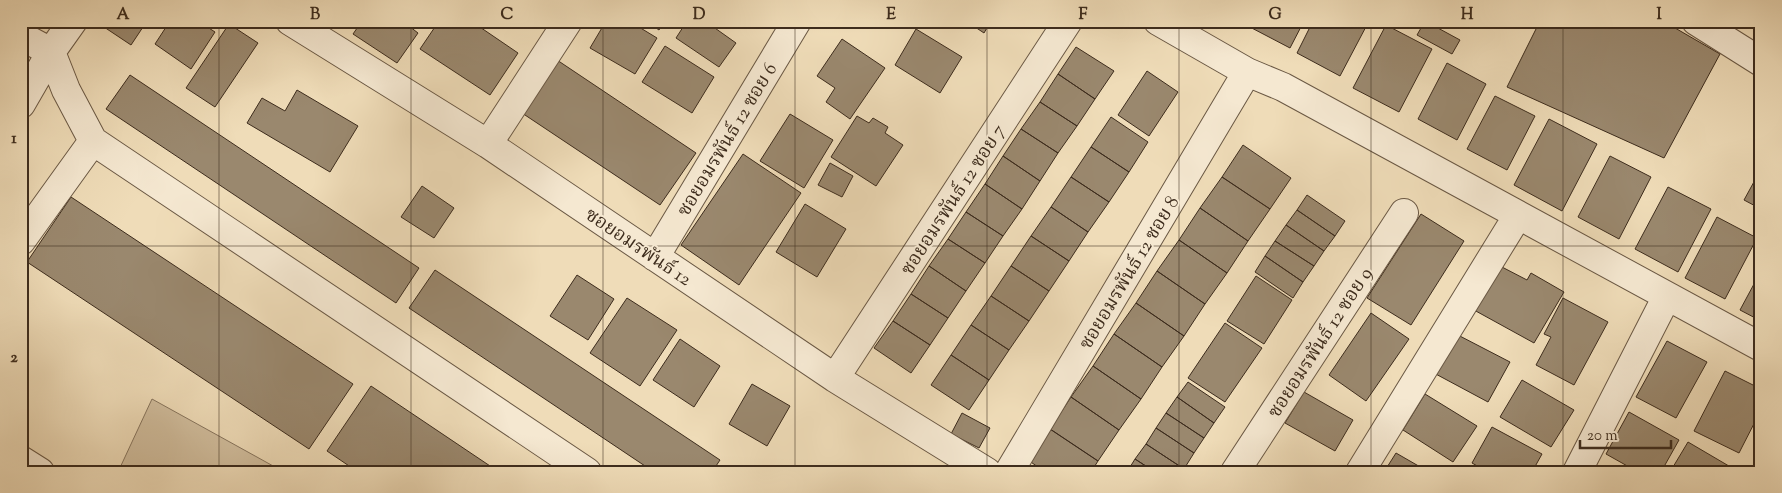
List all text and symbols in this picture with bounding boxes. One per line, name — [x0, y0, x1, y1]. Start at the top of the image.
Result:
text: A — [117, 4, 130, 27]
text: B — [310, 4, 320, 27]
text: C — [501, 4, 514, 27]
text: D — [693, 4, 706, 27]
text: E — [886, 4, 896, 27]
text: F — [1079, 4, 1088, 27]
text: G — [1268, 4, 1282, 27]
text: H — [1461, 4, 1474, 27]
text: I — [1656, 4, 1662, 27]
street label: ซอยอมรพันธ์ 12 ซอย 6 — [672, 58, 785, 222]
street label: ซอยอมรพันธ์ 12 ซอย 7 — [895, 119, 1013, 281]
text: 1 — [11, 128, 17, 151]
street label: ซอยอมรพันธ์ 12 ซอย 8 — [1074, 191, 1187, 355]
street label: ซอยอมรพันธ์ 12 — [579, 202, 696, 294]
street label: ซอยอมรพันธ์ 12 ซอย 9 — [1262, 263, 1380, 424]
text: 2 — [10, 347, 18, 370]
scale bar — [1580, 418, 1671, 450]
text: 20 m — [1587, 426, 1618, 447]

